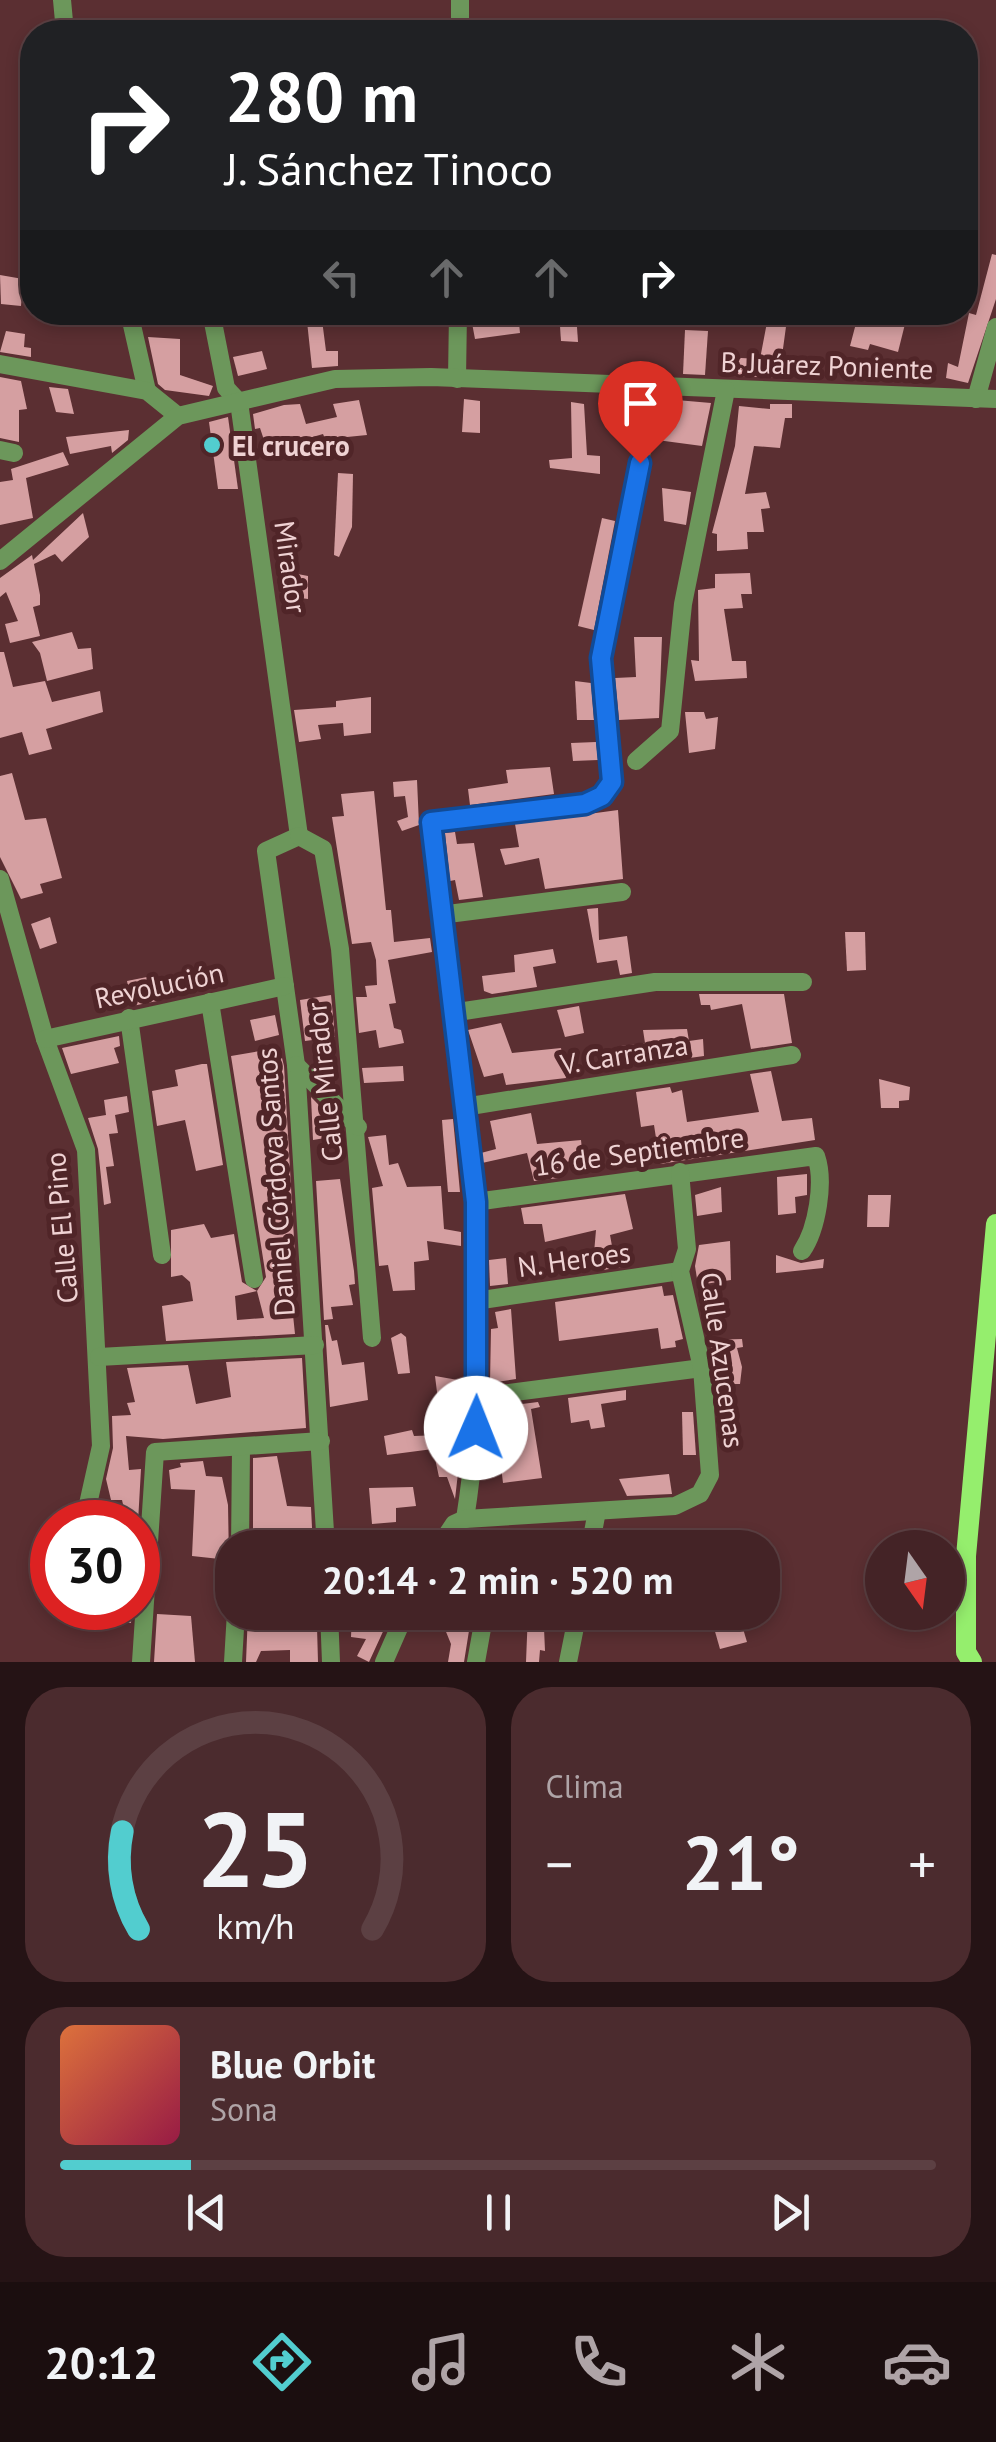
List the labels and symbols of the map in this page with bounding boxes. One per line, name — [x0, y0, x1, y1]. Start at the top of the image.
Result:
street label: B. Juárez Poniente — [720, 343, 934, 387]
pin — [598, 361, 683, 464]
place label: El crucero — [232, 427, 350, 464]
marker: El crucero — [201, 434, 223, 456]
street label: Mirador — [266, 519, 316, 616]
street label: Revolución — [91, 953, 227, 1017]
street label: Calle Mirador — [297, 1000, 351, 1164]
street label: V. Carranza — [557, 1026, 690, 1082]
street label: Daniel Córdova Santos — [247, 1046, 303, 1318]
street label: 16 de Septiembre — [532, 1118, 746, 1184]
street label: Calle El Pino — [36, 1151, 86, 1305]
street label: N. Heroes — [515, 1233, 633, 1285]
street label: Calle Azucenas — [692, 1270, 754, 1450]
position arrow — [424, 1376, 528, 1480]
speed limit sign: 30 — [30, 1500, 160, 1630]
north arrow — [865, 1530, 965, 1630]

